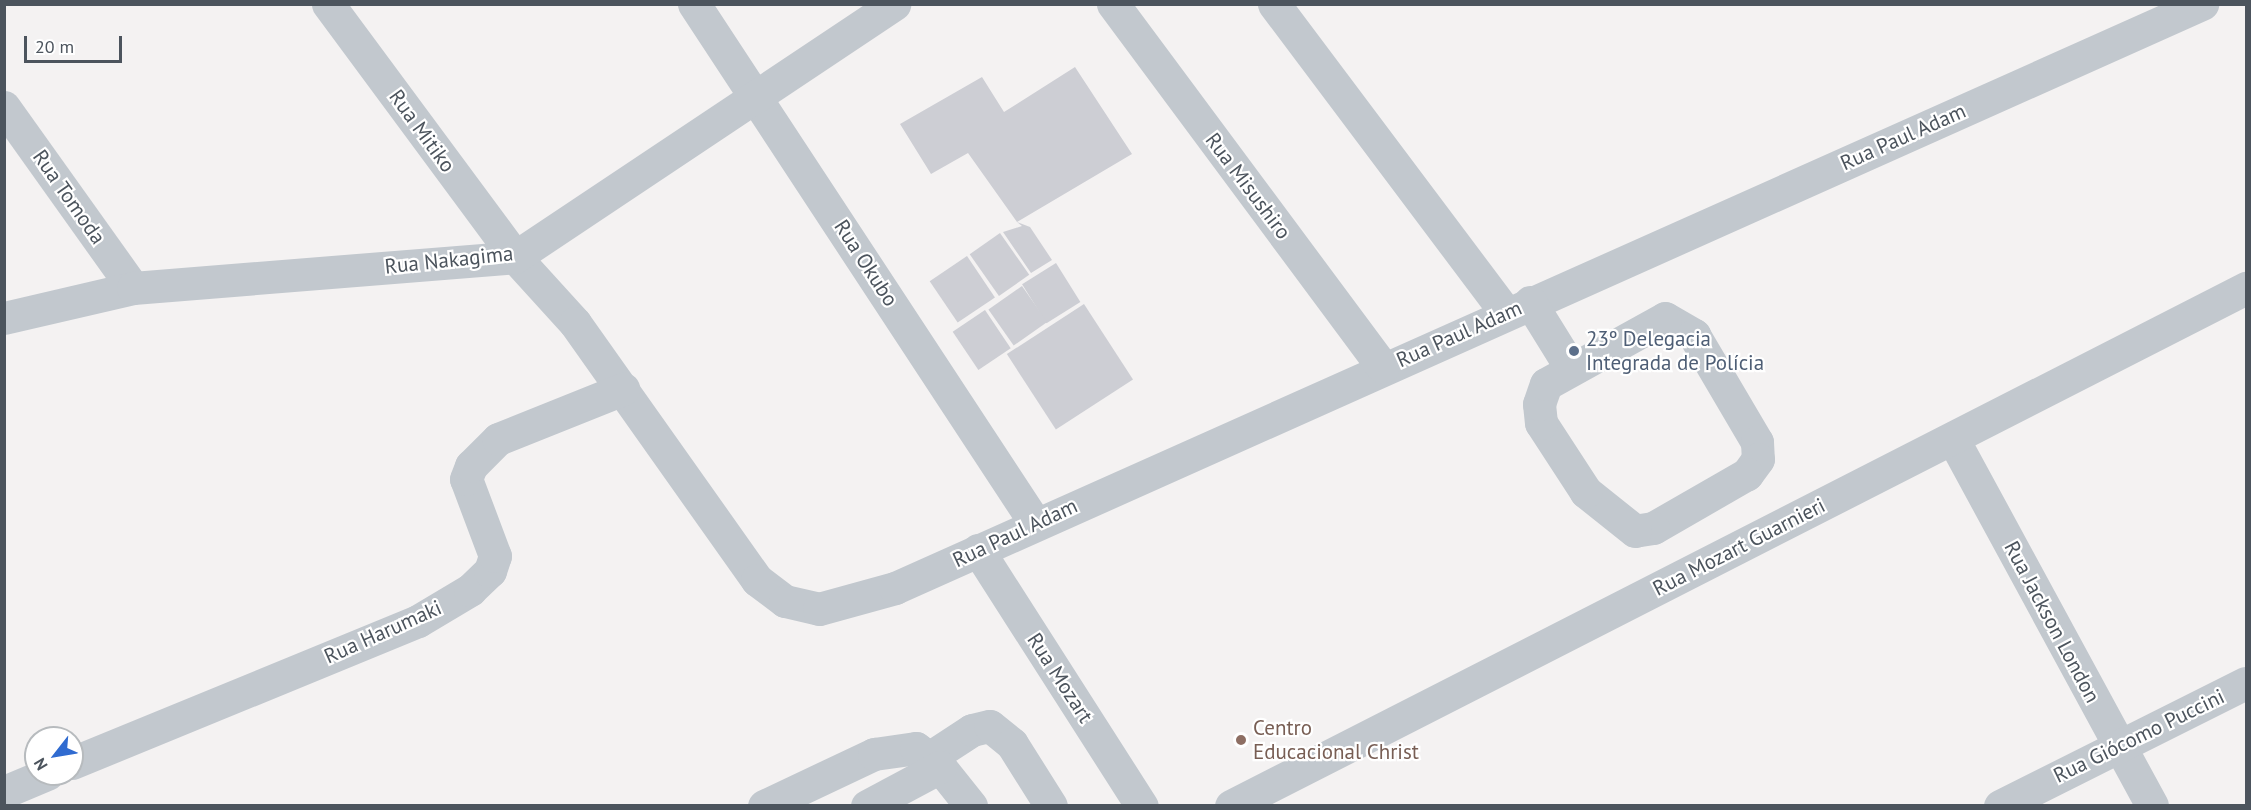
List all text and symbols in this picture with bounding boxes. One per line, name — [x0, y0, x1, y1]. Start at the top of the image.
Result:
scale bar — [27, 24, 124, 62]
text: 20 m — [35, 35, 74, 58]
street label: Rua Mitiko — [384, 85, 460, 177]
street label: Rua Paul Adam — [1836, 98, 1970, 176]
street label: Rua Misushiro — [1200, 128, 1296, 244]
street label: Rua Tomoda — [27, 145, 111, 249]
street label: Rua Okubo — [829, 215, 903, 311]
street label: Rua Nakagima — [384, 241, 514, 279]
street label: Rua Paul Adam — [1392, 295, 1526, 373]
place label: 23º Delegacia Integrada de Polícia — [1586, 326, 1764, 376]
marker: 23º Delegacia Integrada de Polícia — [1567, 344, 1581, 358]
street label: Rua Paul Adam — [948, 493, 1082, 573]
street label: Rua Mozart Guarnieri — [1649, 493, 1829, 601]
street label: Rua Jackson London — [1999, 537, 2105, 707]
street label: Rua Harumaki — [320, 595, 446, 669]
street label: Rua Mozart — [1022, 628, 1098, 728]
street label: Rua Giócomo Puccini — [2049, 684, 2229, 788]
place label: Centro Educacional Christ — [1253, 715, 1419, 765]
north arrow — [24, 726, 84, 786]
marker: Centro Educacional Christ — [1234, 733, 1248, 747]
text: N — [29, 755, 52, 774]

